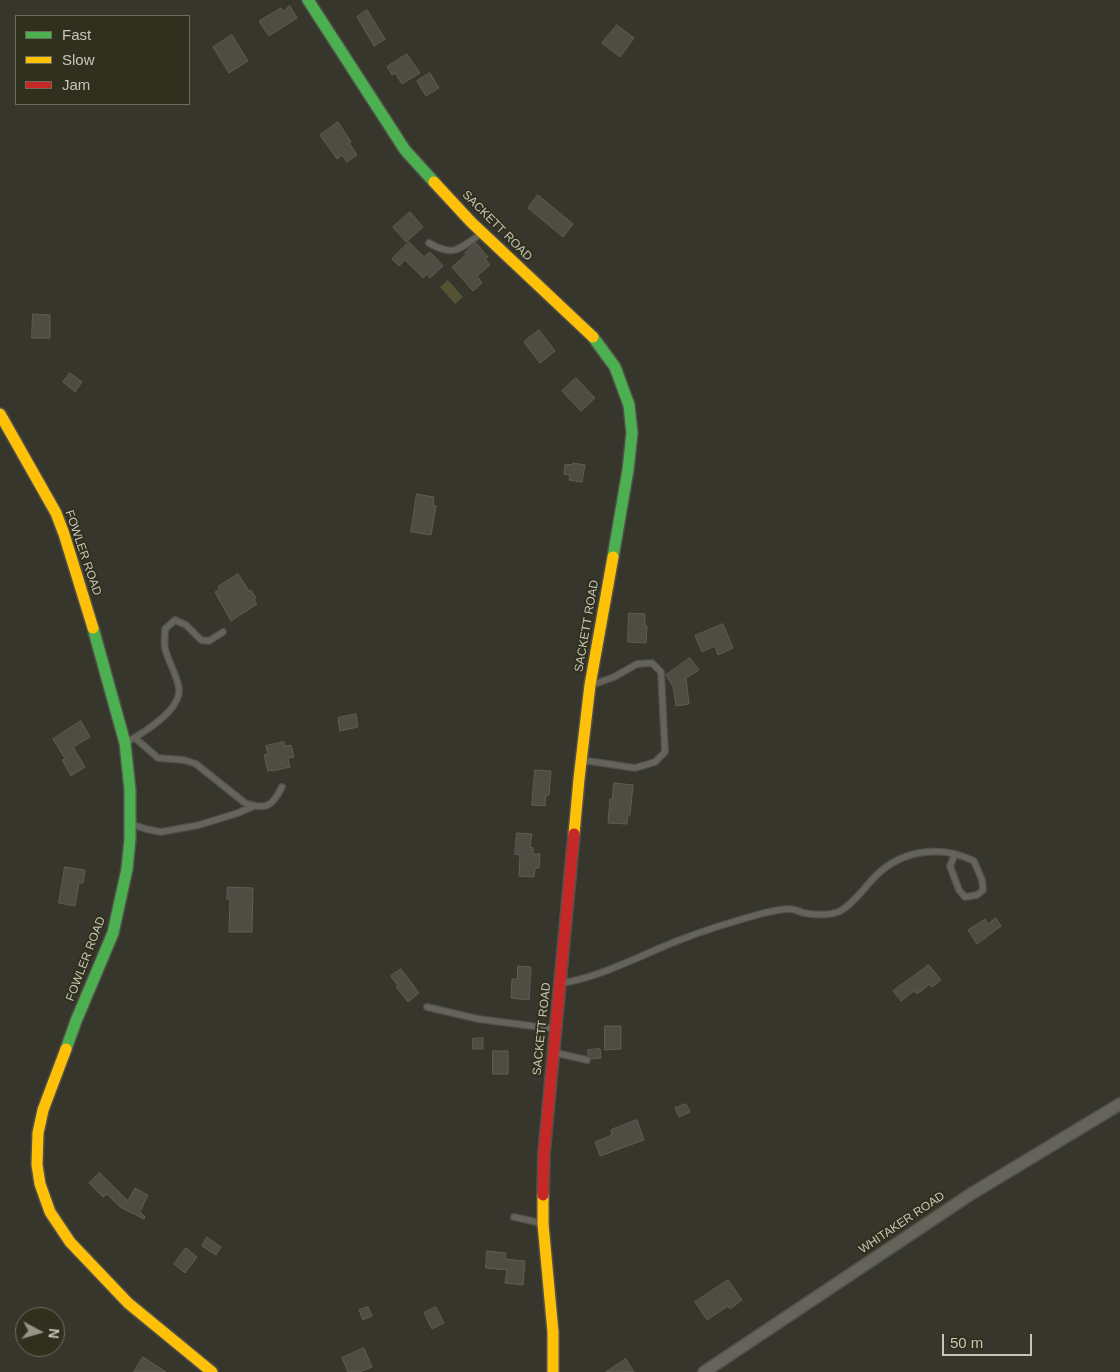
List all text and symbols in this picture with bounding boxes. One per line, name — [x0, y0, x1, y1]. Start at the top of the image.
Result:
legend — [15, 15, 190, 105]
text: Fast — [62, 26, 91, 43]
text: Slow — [62, 51, 95, 68]
text: Jam — [62, 76, 90, 93]
street label: SACKETT ROAD — [459, 188, 535, 264]
street label: FOWLER ROAD — [62, 508, 104, 598]
street label: SACKETT ROAD — [572, 579, 602, 673]
street label: FOWLER ROAD — [63, 915, 109, 1003]
street label: SACKETT ROAD — [530, 982, 554, 1076]
street label: WHITAKER ROAD — [856, 1189, 948, 1257]
north arrow — [15, 1307, 65, 1357]
scale bar — [945, 1324, 1035, 1356]
text: N — [45, 1328, 62, 1339]
text: 50 m — [950, 1334, 983, 1351]

